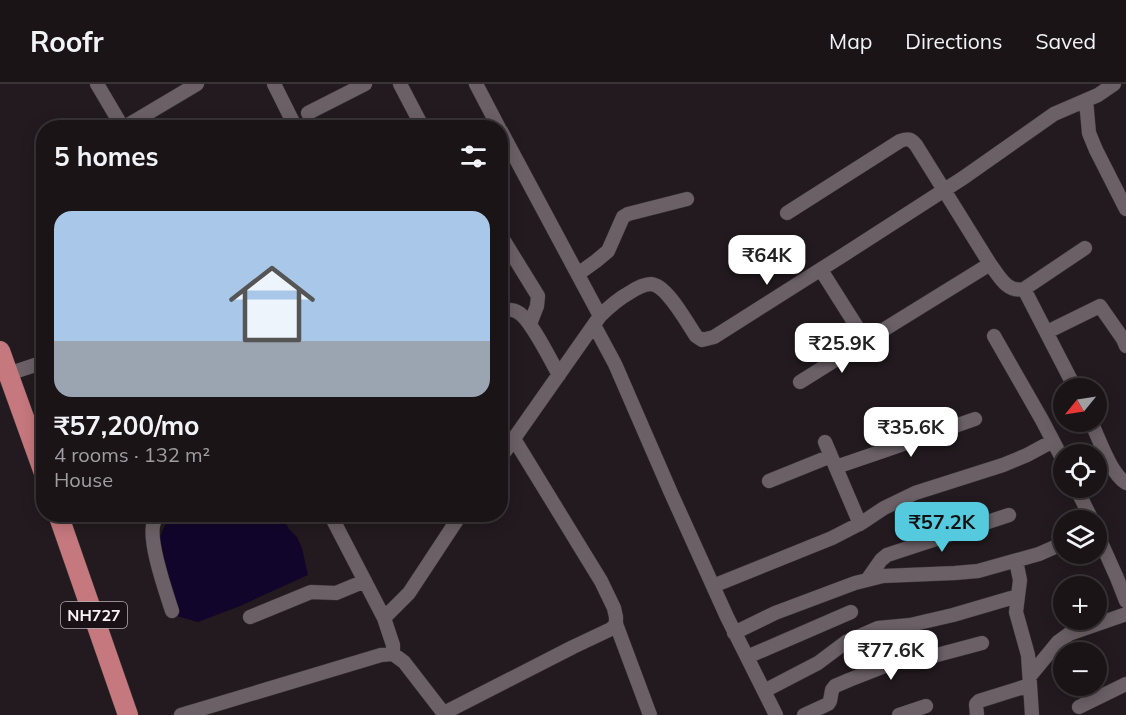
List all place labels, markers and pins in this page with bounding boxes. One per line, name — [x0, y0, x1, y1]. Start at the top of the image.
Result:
pin: ₹64K — [731, 235, 803, 286]
pin: ₹25.9K — [793, 323, 891, 374]
pin: ₹35.6K — [862, 407, 960, 458]
pin: ₹57.2K — [893, 502, 991, 553]
pin: ₹77.6K — [842, 630, 940, 681]

